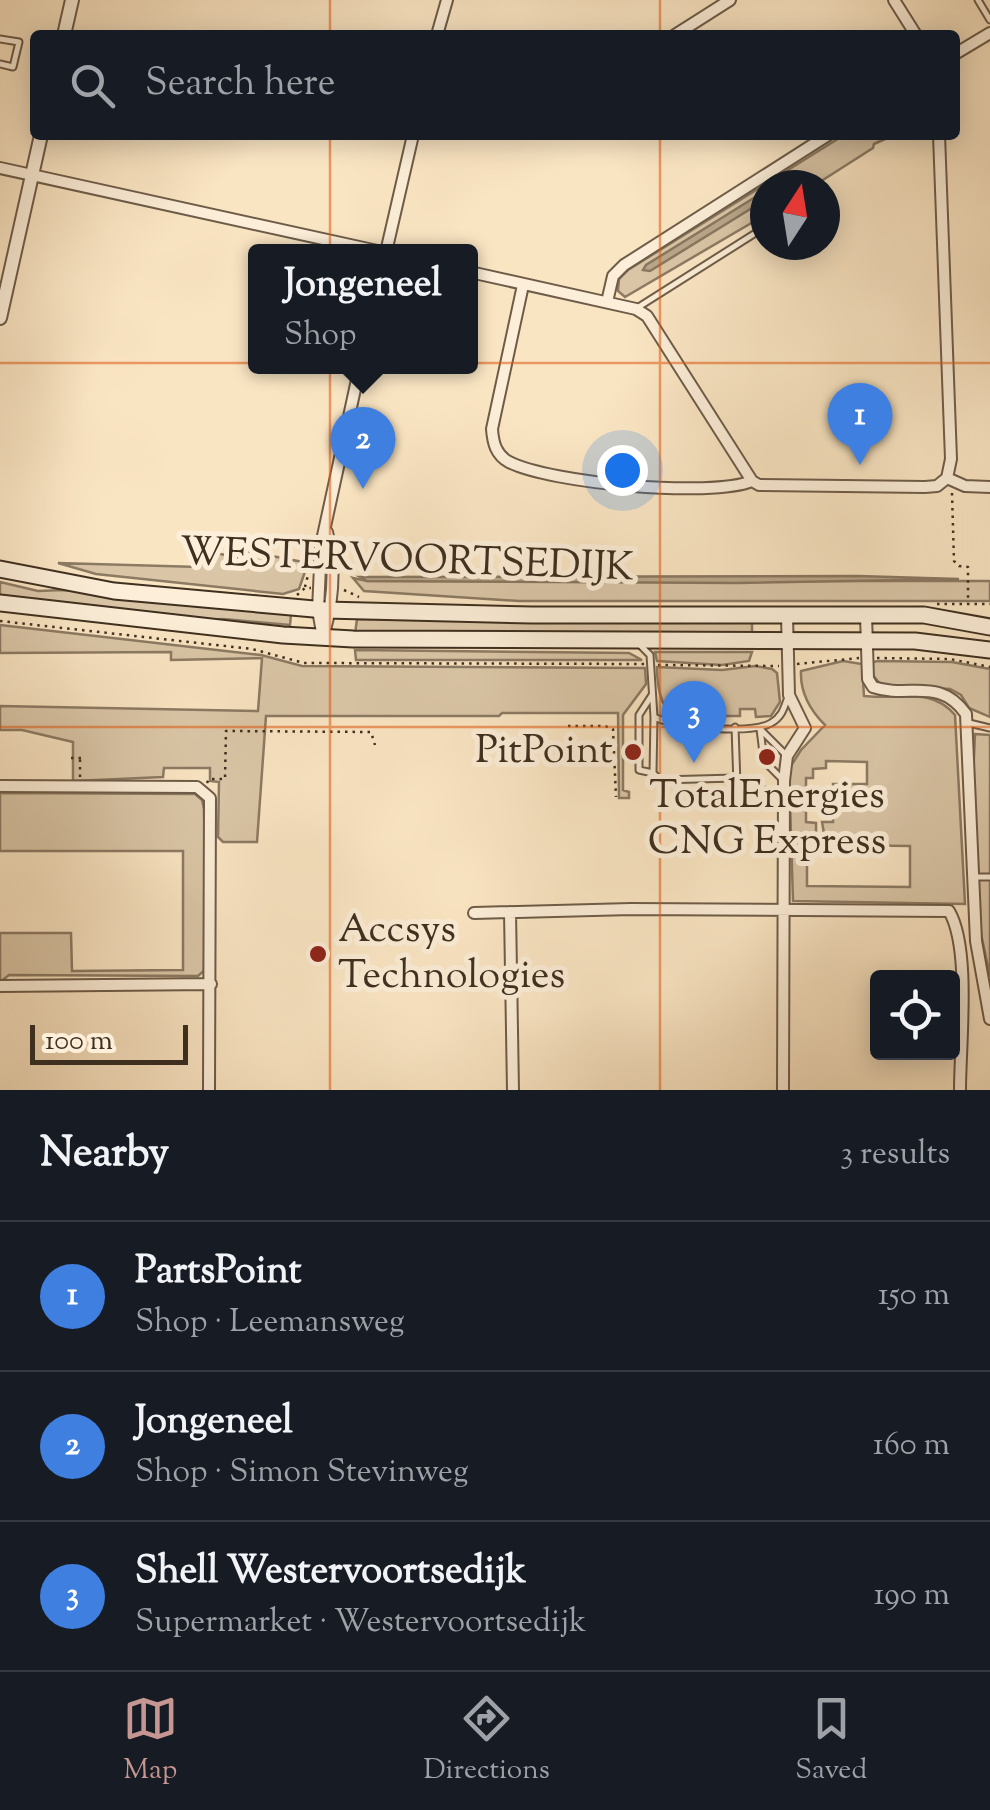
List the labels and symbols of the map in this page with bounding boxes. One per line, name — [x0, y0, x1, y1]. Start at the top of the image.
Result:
north arrow — [750, 170, 840, 260]
pin: 1 — [828, 382, 892, 465]
pin: 2 — [330, 406, 396, 489]
your location — [597, 445, 648, 496]
street label: WESTERVOORTSEDIJK — [179, 526, 635, 598]
pin: 3 — [662, 680, 726, 763]
place label: PitPoint — [475, 724, 613, 781]
marker: PitPoint — [622, 741, 644, 763]
marker: TotalEnergies CNG Express — [756, 746, 778, 768]
place label: TotalEnergies CNG Express — [648, 769, 886, 872]
place label: Accsys Technologies — [338, 903, 565, 1006]
marker: Accsys Technologies — [307, 943, 329, 965]
scale bar — [30, 1020, 188, 1064]

